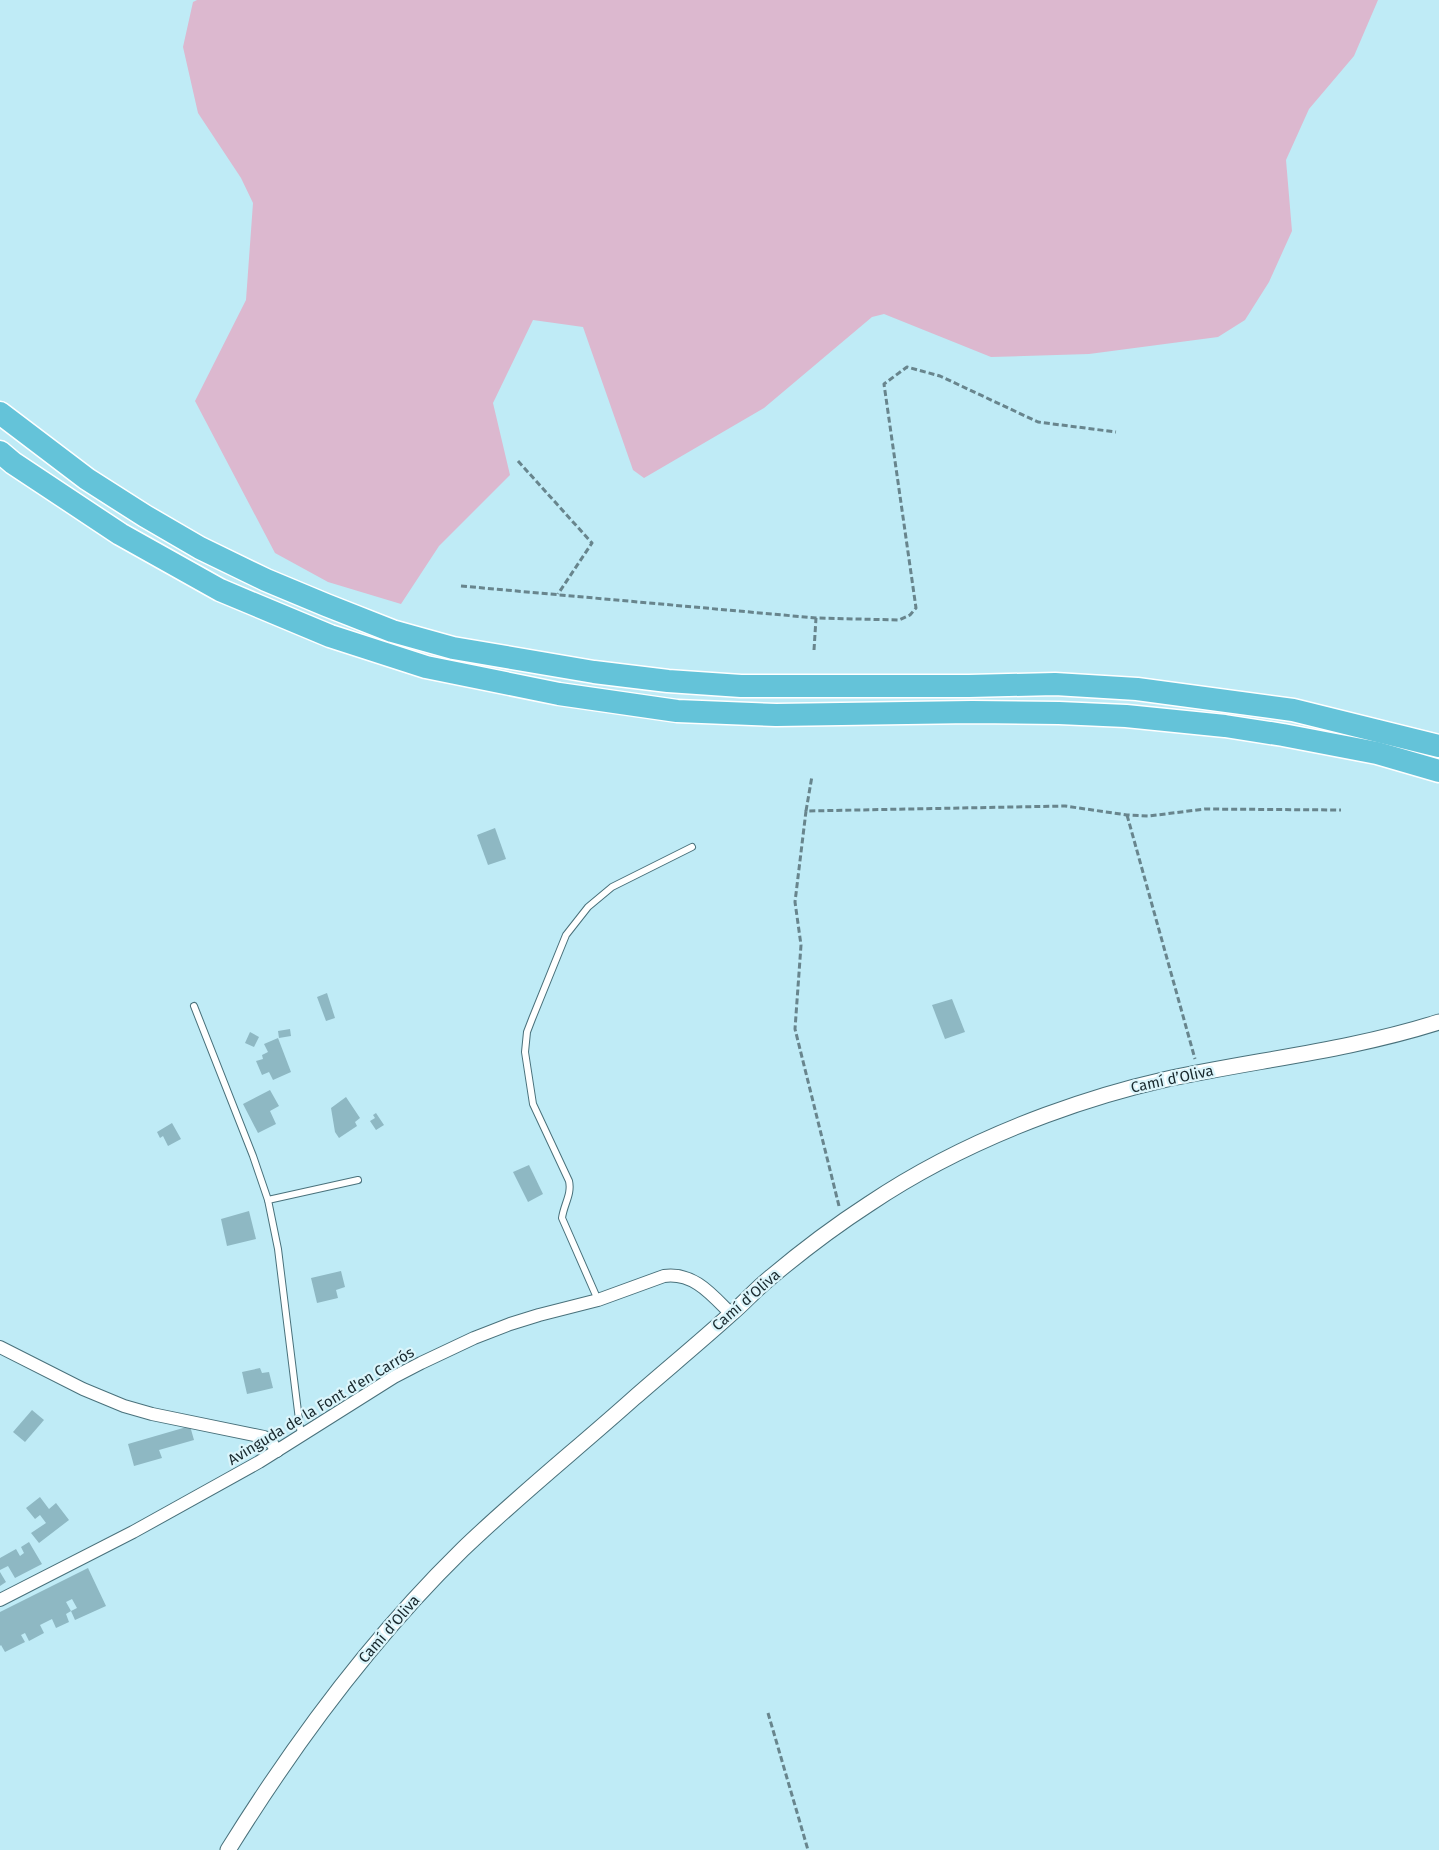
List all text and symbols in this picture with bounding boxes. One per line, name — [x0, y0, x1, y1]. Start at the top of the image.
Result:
street label: Camí d’Oliva — [1129, 1061, 1215, 1097]
street label: Camí d’Oliva — [708, 1266, 784, 1334]
street label: Avinguda de la Font d'en Carrós — [225, 1343, 417, 1469]
street label: Camí d’Oliva — [355, 1591, 423, 1667]

